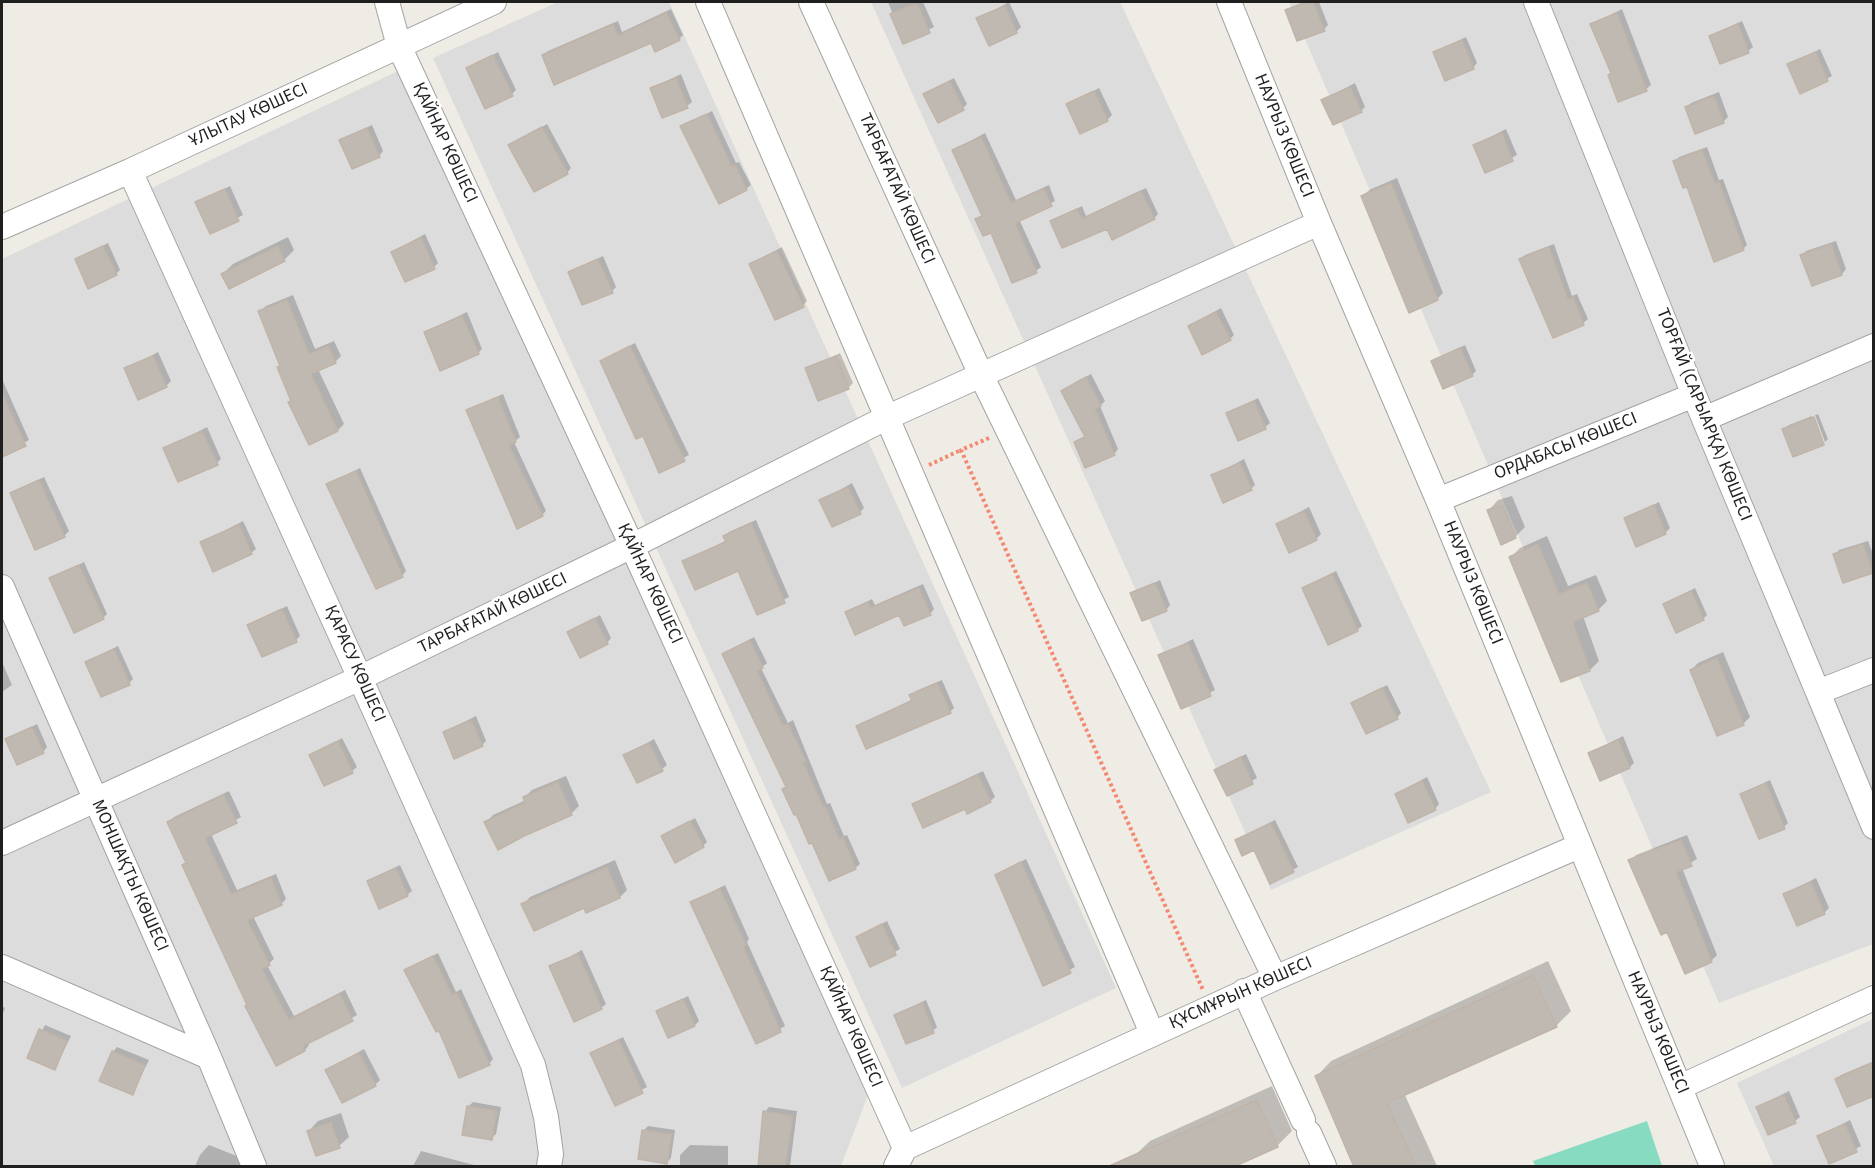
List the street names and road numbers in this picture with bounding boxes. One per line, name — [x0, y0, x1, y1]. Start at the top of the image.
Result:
street label: НАУРЫЗ КӨШЕСІ — [1248, 71, 1318, 201]
street label: ҰЛЫТАУ КӨШЕСІ — [186, 79, 312, 153]
street label: ҚАЙНАР КӨШЕСІ — [407, 79, 481, 207]
street label: ТАРБАҒАТАЙ КӨШЕСІ — [853, 110, 939, 268]
street label: ТОРҒАЙ (САРЫАРҚА) КӨШЕСІ — [1650, 305, 1756, 525]
street label: ОРДАБАСЫ КӨШЕСІ — [1491, 408, 1641, 486]
street label: НАУРЫЗ КӨШЕСІ — [1437, 518, 1507, 648]
street label: ҚАЙНАР КӨШЕСІ — [612, 520, 686, 648]
street label: ТАРБАҒАТАЙ КӨШЕСІ — [415, 569, 571, 659]
street label: ҚАРАСУ КӨШЕСІ — [319, 602, 389, 726]
street label: МОНШАҚТЫ КӨШЕСІ — [86, 797, 172, 955]
street label: ҚҰСМҰРЫН КӨШЕСІ — [1166, 953, 1316, 1035]
street label: ҚАЙНАР КӨШЕСІ — [814, 963, 886, 1091]
street label: НАУРЫЗ КӨШЕСІ — [1621, 968, 1693, 1098]

